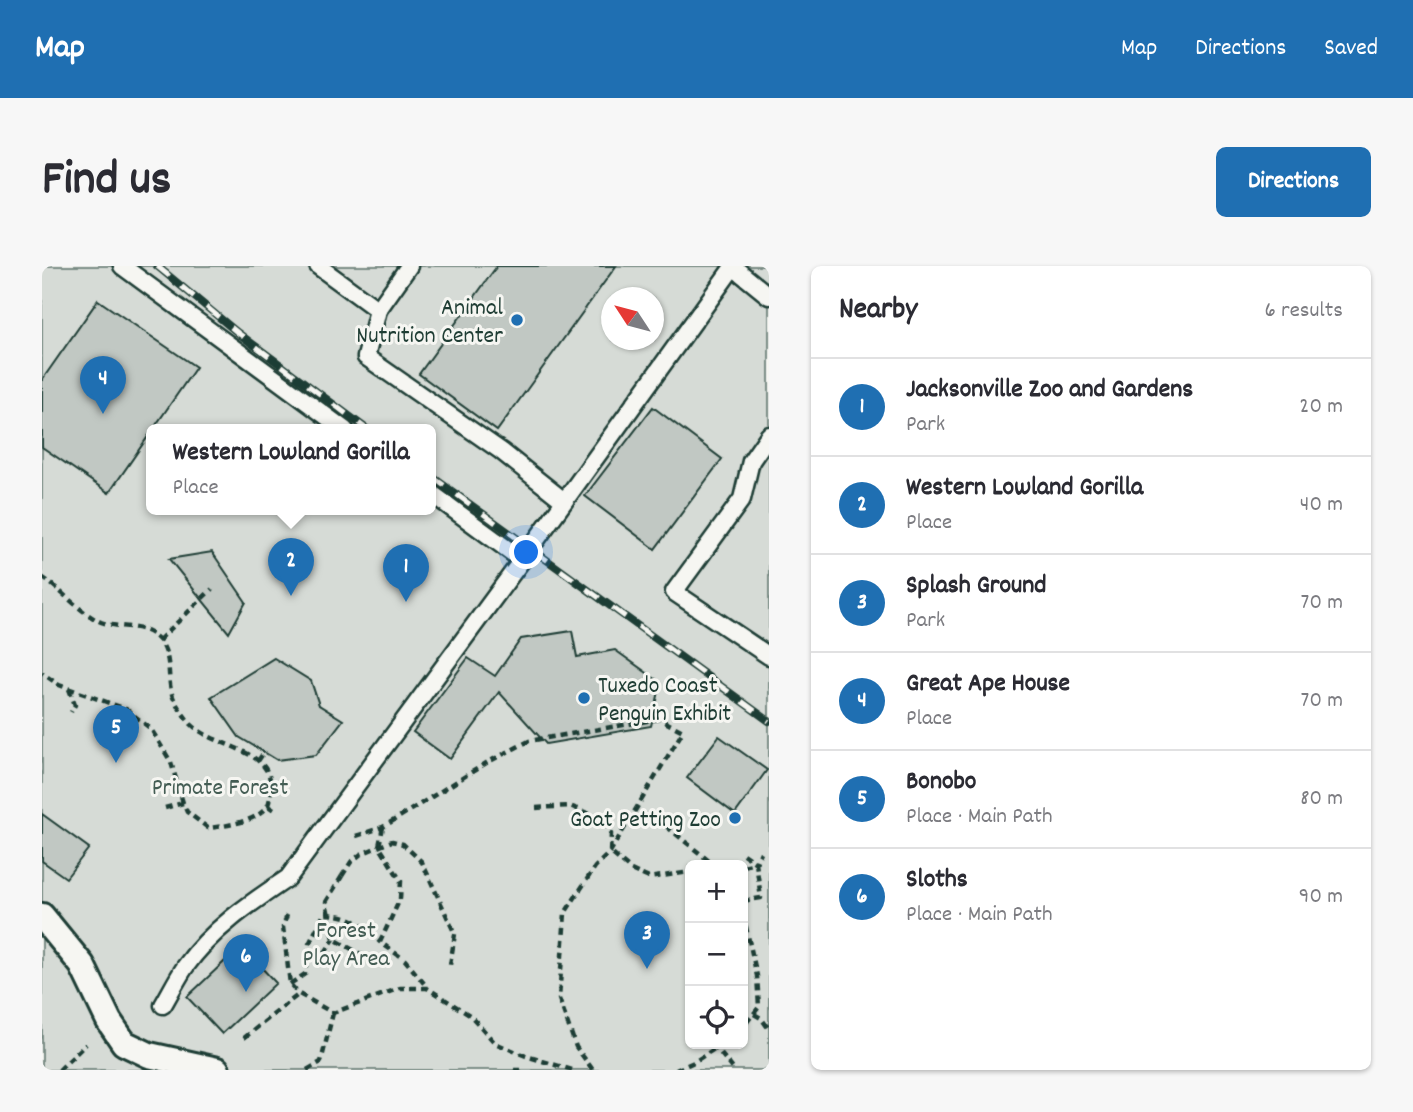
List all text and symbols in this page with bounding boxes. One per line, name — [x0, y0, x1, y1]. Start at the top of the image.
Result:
text: Map — [35, 26, 85, 73]
text: Map — [1121, 32, 1157, 66]
text: Directions — [1195, 32, 1286, 66]
text: Saved — [1324, 32, 1378, 66]
text: Find us — [42, 147, 171, 217]
button: Directions — [1216, 147, 1371, 217]
north arrow — [601, 287, 664, 350]
text: Nearby — [839, 290, 917, 333]
place label: Animal Nutrition Center — [356, 292, 503, 354]
text: 6 results — [1265, 295, 1343, 328]
marker: Animal Nutrition Center — [509, 312, 525, 328]
pin: 4 — [80, 356, 126, 414]
text: Jacksonville Zoo and Gardens — [906, 372, 1193, 409]
text: 1 — [859, 391, 865, 424]
text: 20 m — [1299, 391, 1343, 424]
text: Park — [906, 409, 945, 442]
popup — [146, 424, 436, 515]
text: Western Lowland Gorilla — [172, 435, 410, 472]
text: Western Lowland Gorilla — [906, 470, 1143, 507]
text: Place — [172, 472, 219, 505]
text: 2 — [857, 489, 867, 522]
text: 40 m — [1300, 489, 1343, 522]
text: Place — [906, 507, 952, 540]
your location — [509, 535, 543, 569]
pin: 2 — [268, 538, 314, 596]
pin: 1 — [383, 544, 429, 602]
text: Splash Ground — [906, 568, 1046, 605]
text: 3 — [857, 587, 867, 620]
text: 70 m — [1301, 587, 1343, 620]
text: Park — [906, 605, 945, 638]
text: Great Ape House — [906, 666, 1070, 703]
place label: Tuxedo Coast Penguin Exhibit — [598, 670, 731, 732]
text: 4 — [857, 685, 867, 718]
text: 70 m — [1301, 685, 1343, 718]
marker: Tuxedo Coast Penguin Exhibit — [576, 690, 592, 706]
text: Place — [906, 703, 952, 736]
pin: 5 — [93, 705, 139, 763]
text: Bonobo — [906, 764, 976, 801]
park label: Primate Forest — [152, 772, 288, 806]
text: 5 — [857, 783, 867, 816]
text: 80 m — [1300, 783, 1343, 816]
text: Place · Main Path — [906, 801, 1053, 834]
place label: Goat Petting Zoo — [570, 804, 721, 838]
marker: Goat Petting Zoo — [727, 810, 743, 826]
map controls — [685, 860, 748, 1049]
button: + — [685, 860, 748, 923]
text: Sloths — [906, 862, 968, 899]
text: 6 — [856, 881, 868, 914]
text: 90 m — [1299, 881, 1343, 914]
text: Place · Main Path — [906, 899, 1053, 932]
pin: 3 — [624, 911, 670, 969]
park label: Forest Play Area — [303, 915, 390, 977]
button: − — [685, 923, 748, 986]
pin: 6 — [223, 934, 269, 992]
button: locate — [685, 986, 748, 1049]

